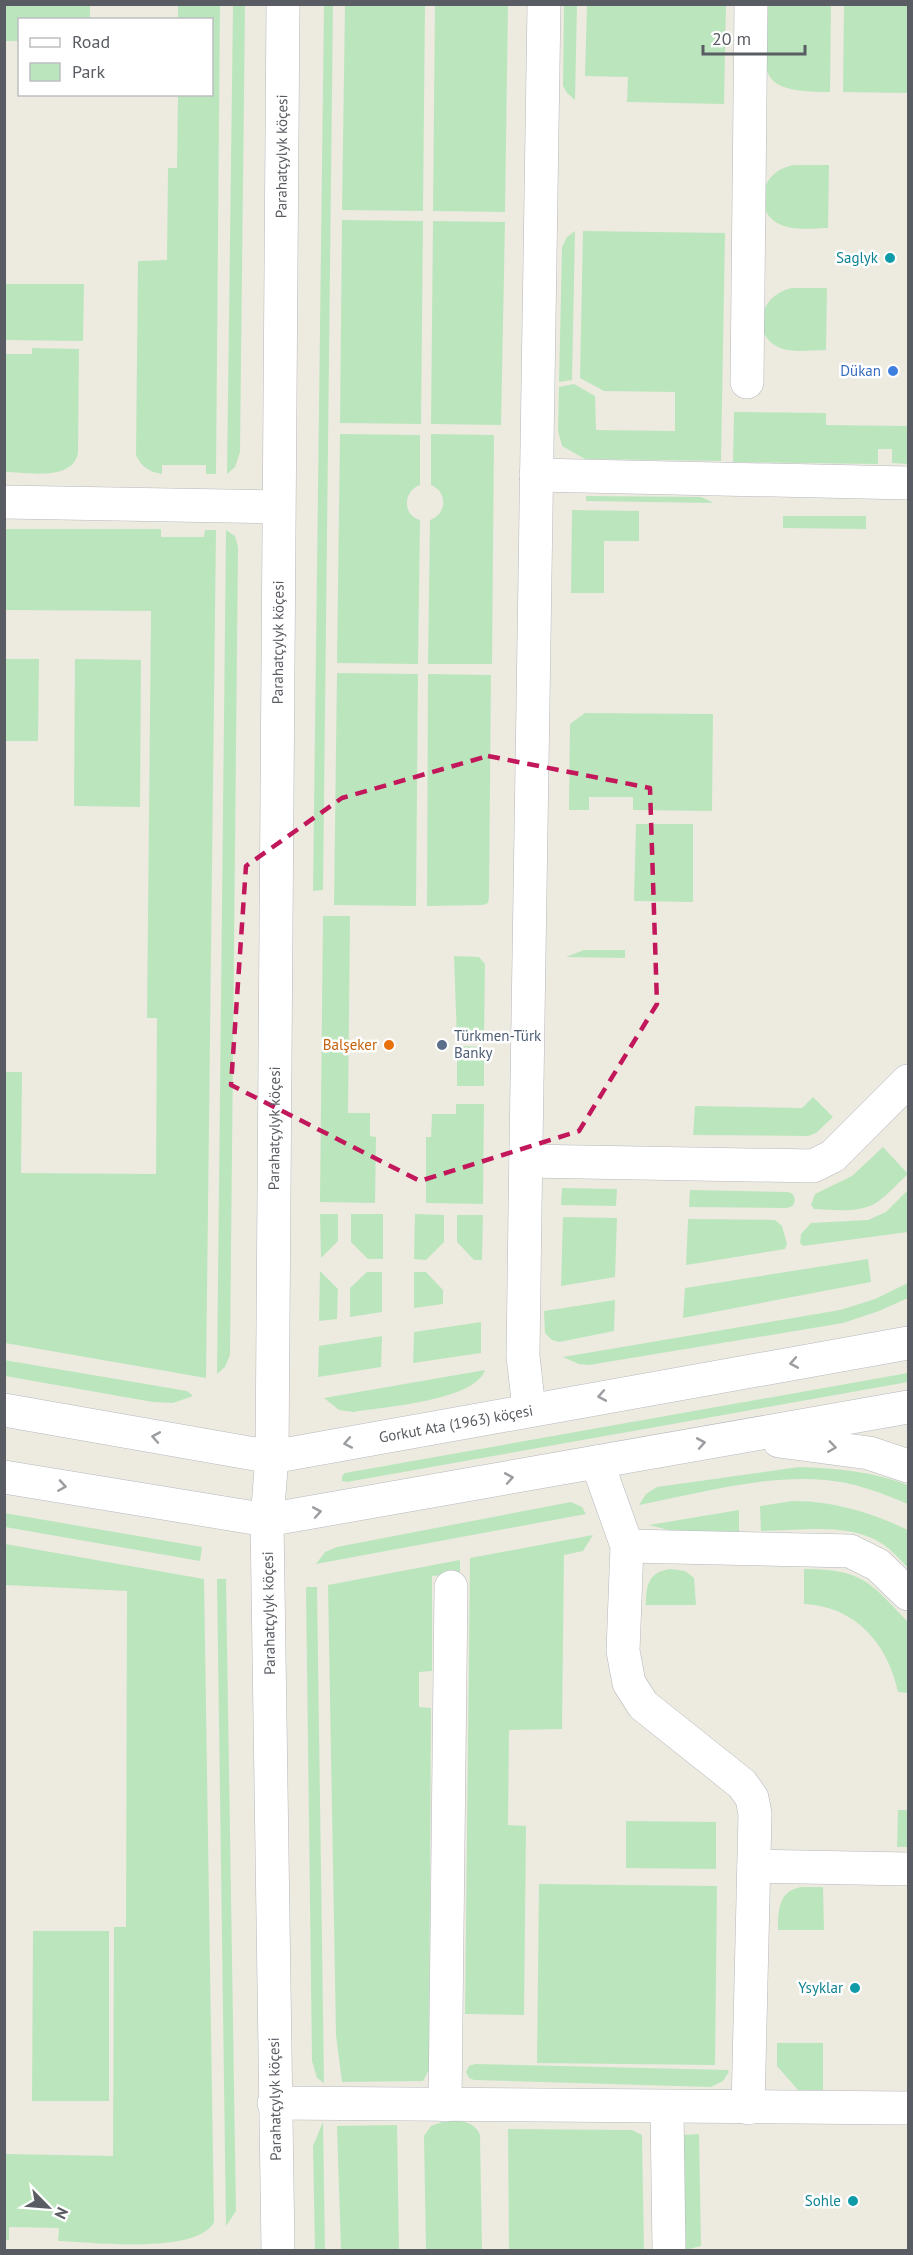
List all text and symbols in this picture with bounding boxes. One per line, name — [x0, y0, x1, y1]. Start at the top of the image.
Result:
legend — [18, 18, 213, 96]
scale bar — [703, 18, 805, 56]
text: 20 m — [712, 27, 751, 50]
text: Road — [72, 30, 110, 53]
text: Park — [72, 60, 105, 83]
street label: Parahatçylyk köçesi — [271, 94, 291, 218]
place label: Saglyk — [836, 248, 879, 267]
marker: Saglyk — [883, 251, 897, 265]
place label: Dükan — [840, 361, 881, 380]
marker: Dükan — [886, 364, 900, 378]
street label: Parahatçylyk köçesi — [268, 580, 288, 704]
place label: Türkmen-Türk Banky — [454, 1026, 542, 1062]
place label: Balşeker — [323, 1035, 377, 1054]
marker: Balşeker — [382, 1038, 396, 1052]
marker: Türkmen-Türk Banky — [435, 1038, 449, 1052]
street label: Parahatçylyk köçesi — [264, 1066, 284, 1190]
one-way arrow — [789, 1356, 799, 1368]
one-way arrow — [597, 1389, 607, 1402]
street label: Gorkut Ata (1963) köçesi — [377, 1400, 534, 1447]
one-way arrow — [152, 1431, 162, 1444]
one-way arrow — [344, 1436, 354, 1449]
one-way arrow — [695, 1437, 705, 1450]
one-way arrow — [828, 1440, 837, 1452]
one-way arrow — [503, 1472, 513, 1485]
one-way arrow — [58, 1480, 67, 1492]
one-way arrow — [312, 1506, 321, 1518]
street label: Parahatçylyk köçesi — [258, 1551, 279, 1675]
place label: Ysyklar — [798, 1978, 843, 1997]
marker: Ysyklar — [848, 1981, 862, 1995]
street label: Parahatçylyk köçesi — [264, 2037, 285, 2161]
north arrow — [18, 2177, 78, 2237]
place label: Sohle — [805, 2191, 841, 2210]
marker: Sohle — [846, 2194, 860, 2208]
text: N — [50, 2204, 73, 2222]

